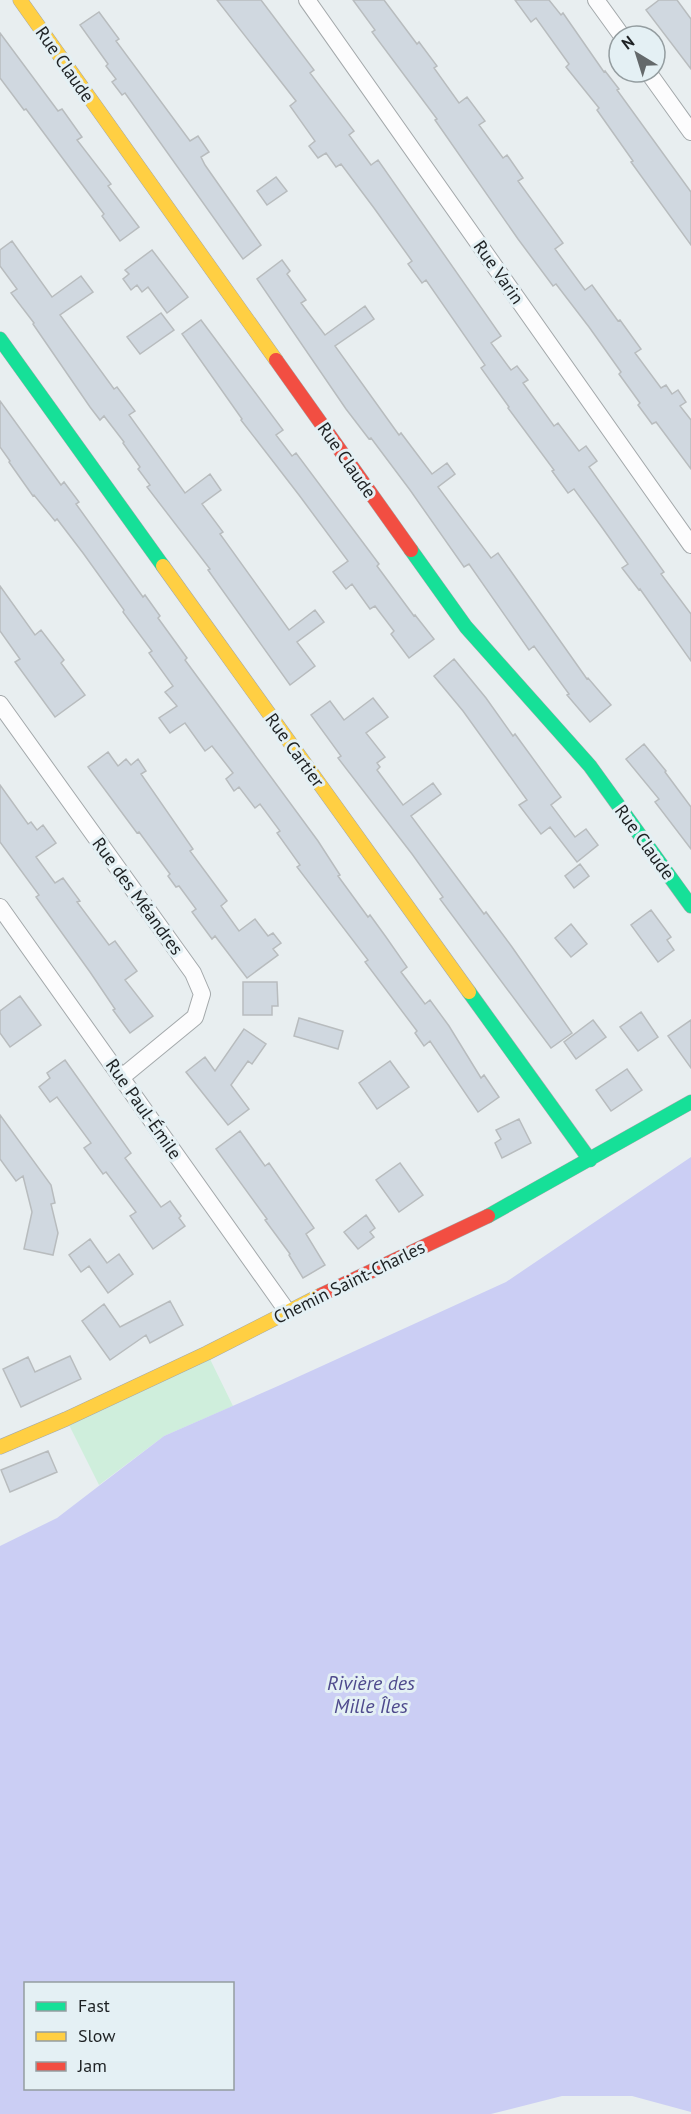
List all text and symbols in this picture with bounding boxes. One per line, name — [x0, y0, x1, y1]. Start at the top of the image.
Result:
street label: Rue Claude — [31, 22, 99, 106]
north arrow — [607, 24, 667, 84]
text: N — [617, 31, 638, 53]
street label: Rue Varin — [469, 236, 529, 308]
street label: Rue Claude — [313, 418, 381, 502]
street label: Rue Cartier — [260, 708, 330, 792]
street label: Rue Claude — [610, 800, 680, 884]
street label: Rue des Méandres — [88, 833, 188, 959]
street label: Rue Paul-Émile — [101, 1054, 187, 1164]
street label: Chemin Saint-Charles — [270, 1235, 428, 1329]
water label: Rivière des Mille Îles — [327, 1670, 415, 1719]
legend — [24, 1982, 234, 2090]
text: Fast — [78, 1994, 110, 2017]
text: Slow — [78, 2024, 116, 2047]
text: Jam — [77, 2054, 107, 2077]

